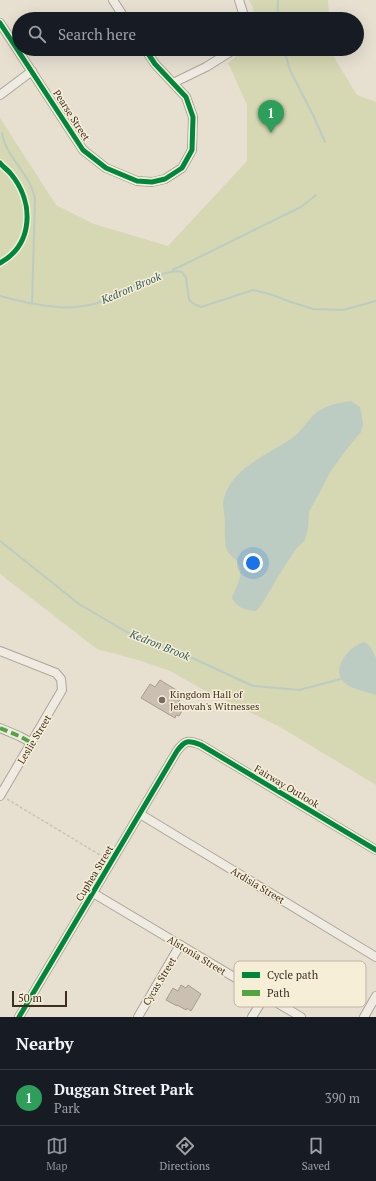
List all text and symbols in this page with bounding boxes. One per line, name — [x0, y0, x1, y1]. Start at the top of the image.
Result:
search box — [12, 12, 364, 56]
icon: search — [26, 23, 48, 45]
text: Search here — [58, 24, 136, 44]
street label: Pearse Street — [50, 87, 93, 143]
pin: 1 — [258, 100, 284, 133]
water label: Kedron Brook — [98, 269, 164, 307]
your location — [243, 553, 263, 573]
water label: Kedron Brook — [127, 626, 193, 664]
place label: Kingdom Hall of Jehovah's Witnesses — [170, 688, 259, 713]
marker: Kingdom Hall of Jehovah's Witnesses — [157, 695, 167, 705]
street label: Leslie Street — [15, 712, 54, 766]
street label: Fairway Outlook — [252, 762, 322, 811]
street label: Cuphea Street — [73, 843, 116, 904]
street label: Ardisia Street — [228, 864, 287, 907]
street label: Alstonia Street — [165, 933, 229, 978]
street label: Cycas Street — [140, 954, 179, 1008]
legend — [234, 961, 366, 1007]
text: Cycle path — [267, 968, 319, 982]
text: Path — [267, 986, 290, 1000]
scale bar — [12, 989, 67, 1008]
text: 50 m — [18, 991, 42, 1005]
text: Nearby — [16, 1032, 74, 1055]
text: Duggan Street Park — [54, 1079, 193, 1099]
text: 1 — [25, 1089, 33, 1107]
text: 390 m — [325, 1089, 360, 1107]
text: Park — [54, 1099, 80, 1117]
tab: Map — [46, 1135, 68, 1173]
tab: Directions — [159, 1135, 210, 1173]
tab: Saved — [302, 1135, 330, 1173]

